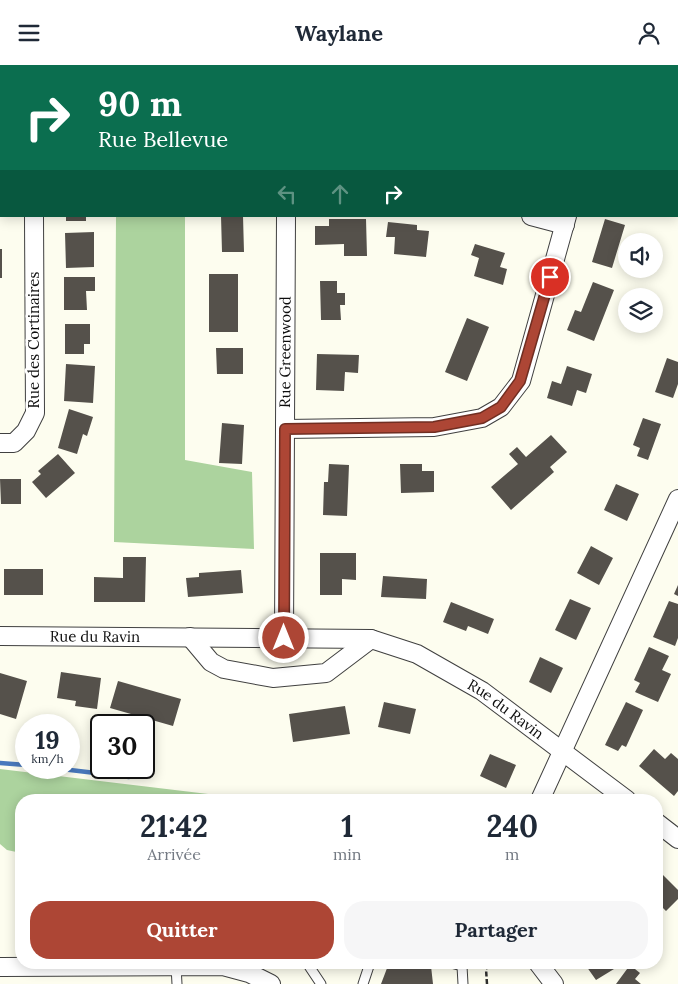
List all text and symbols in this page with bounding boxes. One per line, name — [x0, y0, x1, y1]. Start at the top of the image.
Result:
icon: menu — [15, 19, 43, 47]
text: Waylane — [295, 19, 383, 47]
icon: person — [635, 19, 663, 47]
text: 90 m — [98, 81, 182, 126]
icon: right — [15, 85, 80, 150]
text: Rue Bellevue — [98, 125, 228, 153]
icon: left — [273, 180, 301, 208]
icon: ahead — [326, 180, 354, 208]
icon: right — [379, 180, 407, 208]
map controls — [618, 233, 663, 333]
button: sound — [618, 233, 663, 278]
pin — [529, 256, 571, 298]
icon: arrive — [536, 263, 564, 291]
street label: Rue des Cortinaires — [24, 272, 43, 408]
button: layers — [618, 288, 663, 333]
street label: Rue Greenwood — [275, 296, 295, 408]
position arrow — [257, 611, 309, 663]
street label: Rue du Ravin — [50, 626, 140, 646]
street label: Rue du Ravin — [464, 675, 548, 743]
speed limit sign: 30 — [90, 714, 155, 779]
text: 19 — [35, 724, 60, 756]
text: km/h — [31, 751, 64, 766]
text: 21:42 — [140, 807, 208, 845]
text: 1 — [341, 807, 353, 845]
text: 240 — [487, 807, 538, 845]
text: Arrivée — [147, 844, 201, 864]
text: min — [333, 844, 362, 864]
text: m — [505, 844, 519, 864]
button: Quitter — [30, 901, 334, 959]
button: Partager — [344, 901, 648, 959]

